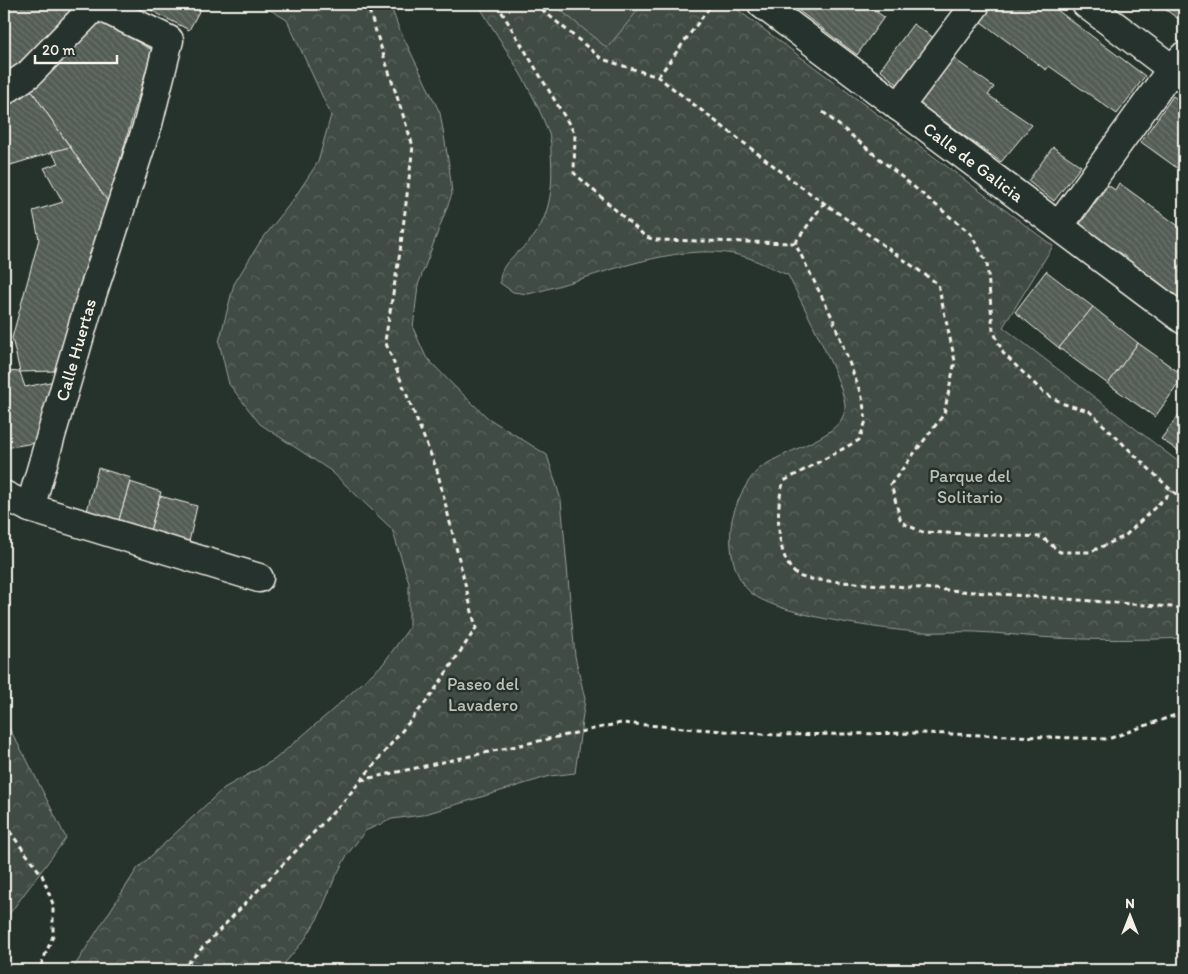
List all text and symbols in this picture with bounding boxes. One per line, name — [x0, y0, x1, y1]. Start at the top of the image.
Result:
scale bar — [35, 32, 118, 64]
text: 20 m — [42, 41, 76, 59]
street label: Calle de Galicia — [919, 117, 1028, 207]
street label: Calle Huertas — [51, 296, 101, 404]
park label: Parque del Solitario — [929, 465, 1011, 508]
park label: Paseo del Lavadero — [447, 673, 519, 716]
north arrow — [1106, 892, 1156, 942]
text: N — [1125, 895, 1135, 912]

